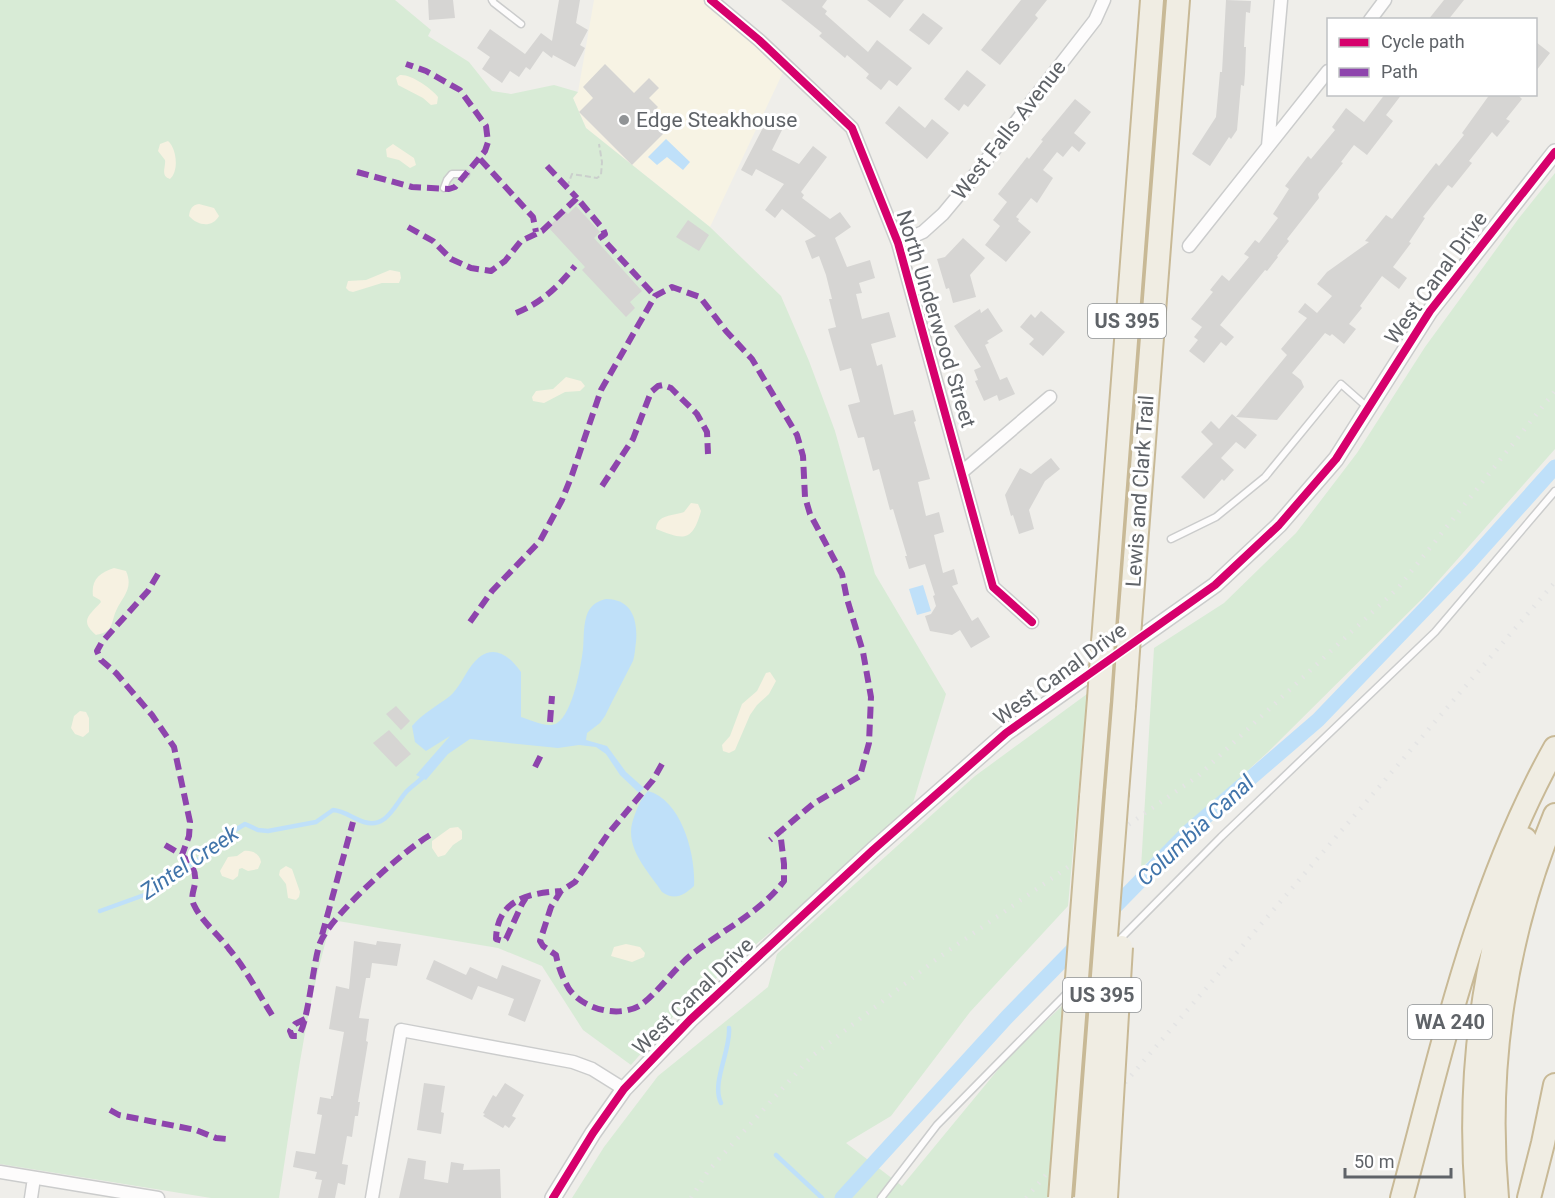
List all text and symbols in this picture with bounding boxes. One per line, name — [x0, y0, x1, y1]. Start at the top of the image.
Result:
legend — [1327, 18, 1537, 96]
text: Cycle path — [1381, 31, 1465, 52]
street label: West Falls Avenue — [947, 56, 1071, 204]
text: Path — [1381, 61, 1418, 82]
place label: Edge Steakhouse — [636, 108, 797, 132]
marker: Edge Steakhouse — [617, 113, 631, 127]
street label: North Underwood Street — [892, 207, 981, 431]
street label: West Canal Drive — [1380, 207, 1492, 349]
road number: US 395 — [1088, 304, 1166, 338]
street label: Lewis and Clark Trail — [1121, 394, 1159, 588]
street label: West Canal Drive — [989, 618, 1131, 730]
water label: Columbia Canal — [1132, 770, 1259, 891]
water label: Zintel Creek — [135, 820, 244, 905]
street label: West Canal Drive — [628, 932, 758, 1060]
road number: US 395 — [1063, 978, 1141, 1012]
road number: WA 240 — [1408, 1005, 1492, 1039]
scale bar — [1345, 1141, 1452, 1179]
text: 50 m — [1354, 1151, 1394, 1172]

